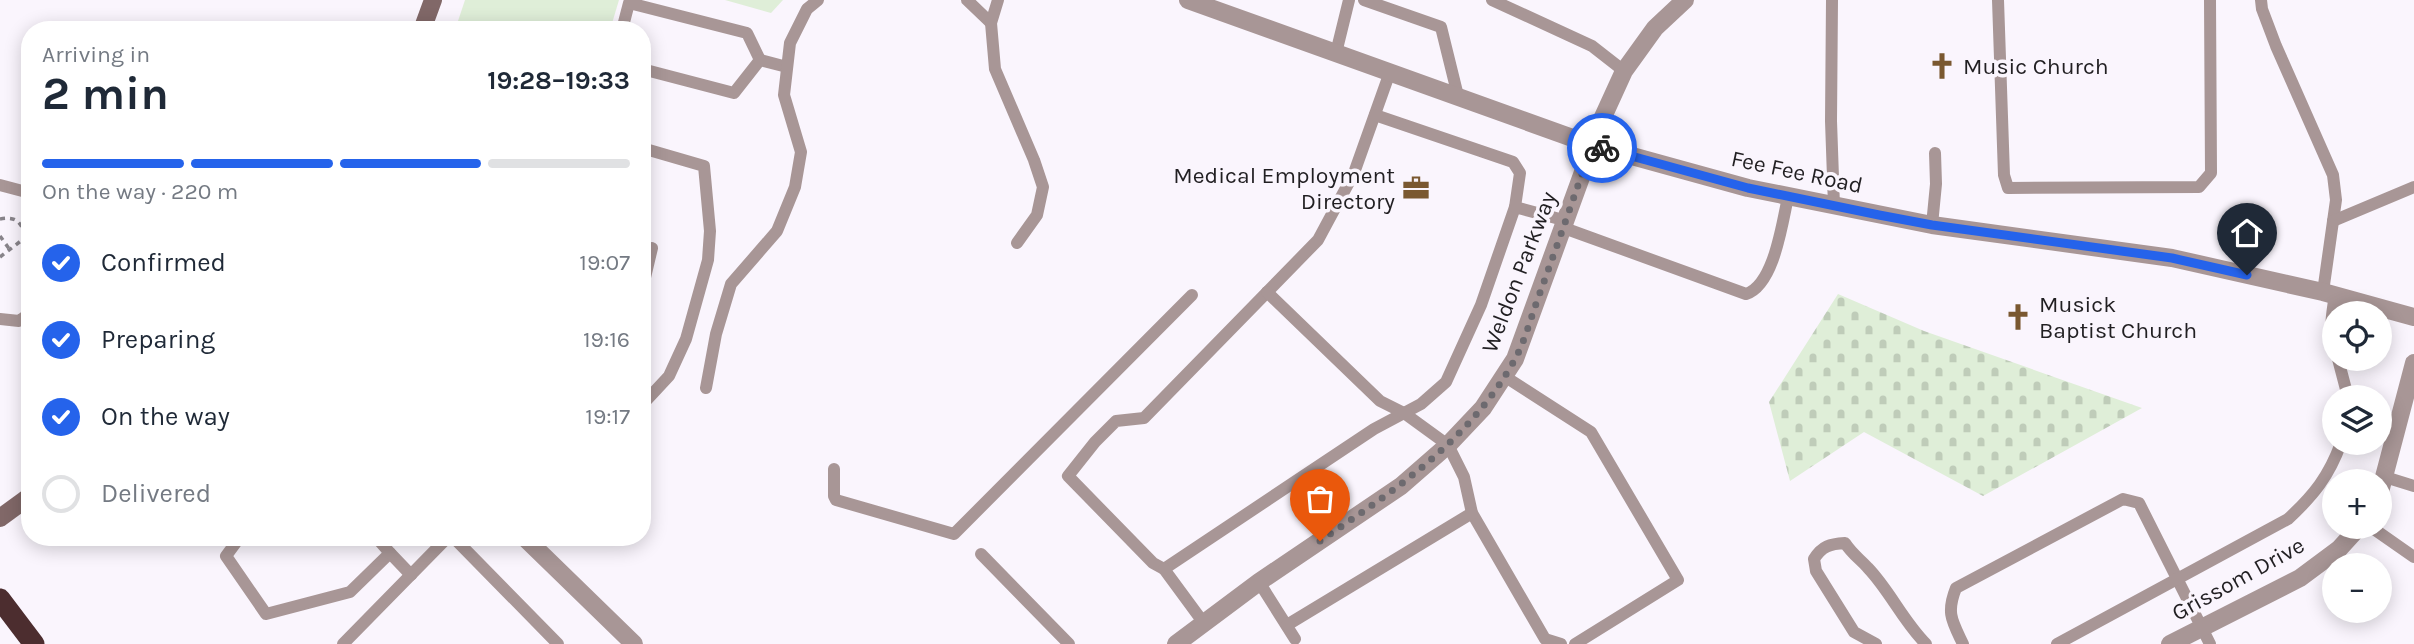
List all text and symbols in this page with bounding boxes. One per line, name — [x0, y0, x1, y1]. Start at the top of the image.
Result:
text: Arriving in — [42, 41, 150, 68]
church icon: Music Church — [1927, 51, 1957, 81]
place label: Music Church — [1963, 53, 2109, 80]
text: 19:28–19:33 — [487, 65, 630, 96]
text: 2 min — [42, 67, 169, 121]
courier — [1567, 113, 1637, 183]
icon: bike — [1583, 129, 1621, 167]
street label: Fee Fee Road — [1729, 145, 1865, 199]
place label: Medical Employment Directory — [1173, 162, 1395, 215]
office icon: Medical Employment Directory — [1401, 173, 1431, 203]
text: On the way · 220 m — [42, 178, 238, 205]
street label: Weldon Parkway — [1476, 187, 1562, 356]
pin — [2217, 203, 2277, 275]
icon: home — [2228, 214, 2266, 252]
icon: check — [42, 244, 80, 282]
text: Confirmed — [101, 247, 226, 278]
text: 19:07 — [579, 249, 630, 276]
place label: Musick Baptist Church — [2039, 291, 2197, 344]
map controls — [2322, 301, 2392, 623]
button: locate — [2322, 301, 2392, 371]
church icon: Musick Baptist Church — [2003, 302, 2033, 332]
icon: check — [42, 321, 80, 359]
text: Preparing — [101, 324, 215, 355]
text: 19:16 — [583, 326, 630, 353]
button: layers — [2322, 385, 2392, 455]
icon: check — [42, 398, 80, 436]
text: On the way — [101, 401, 230, 432]
text: 19:17 — [585, 403, 630, 430]
pin — [1290, 469, 1350, 541]
button: + — [2322, 469, 2392, 539]
text: Delivered — [101, 478, 211, 509]
icon: bag — [1301, 480, 1339, 518]
street label: Grissom Drive — [2167, 531, 2309, 627]
button: − — [2322, 553, 2392, 623]

